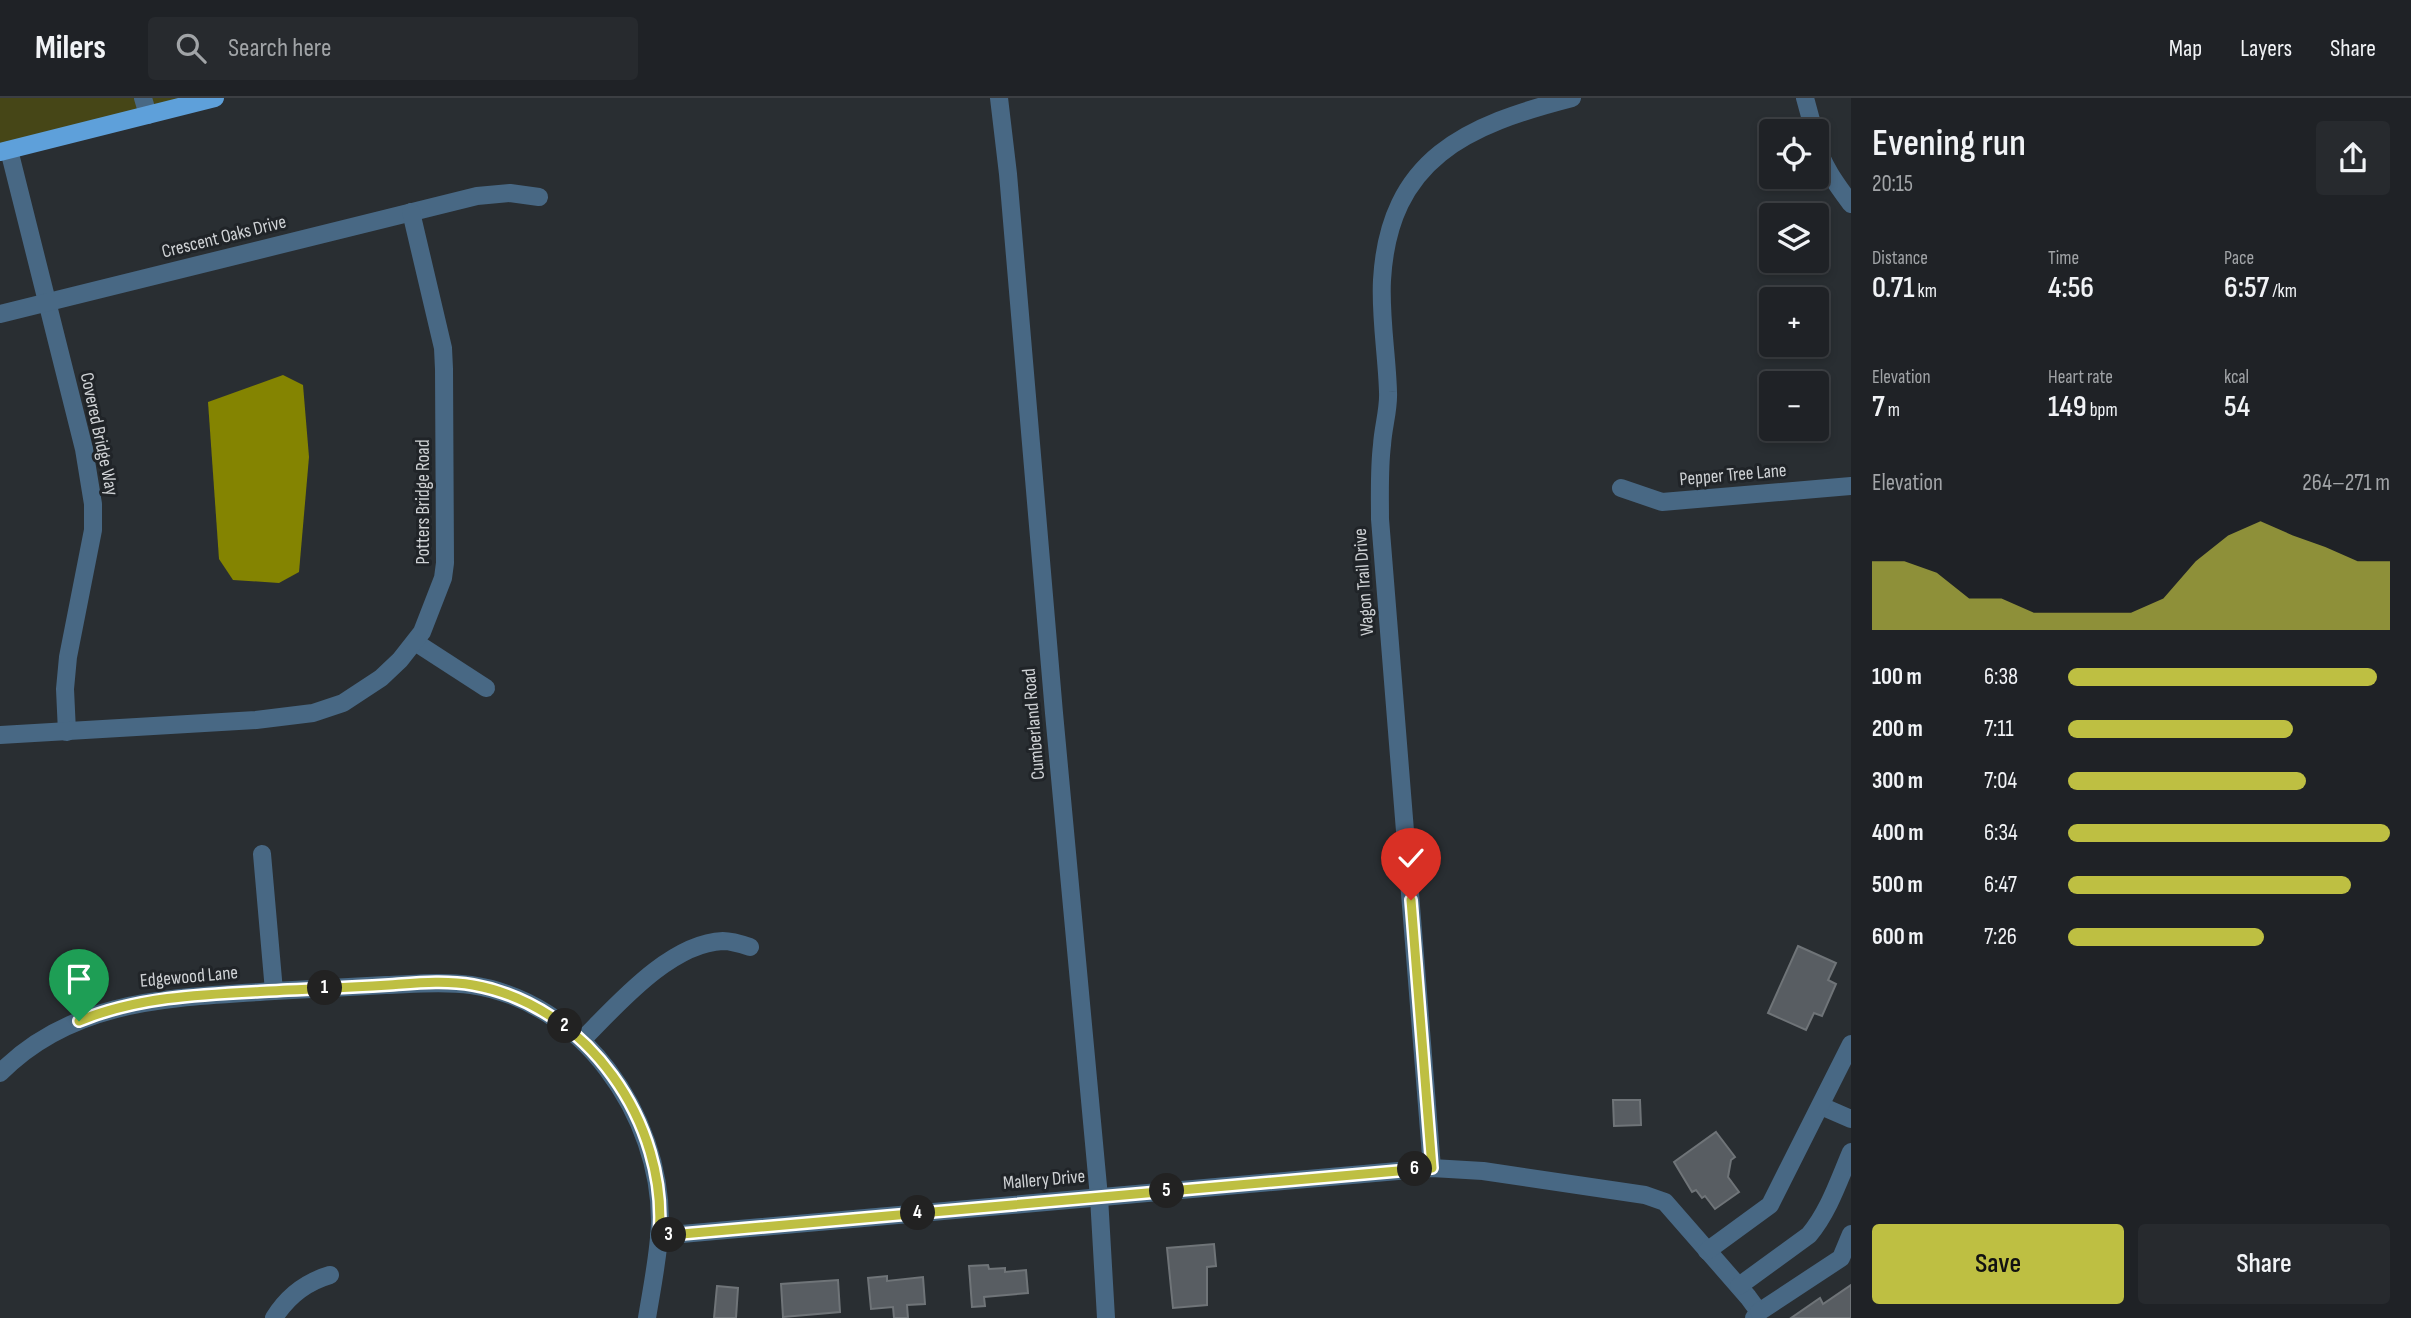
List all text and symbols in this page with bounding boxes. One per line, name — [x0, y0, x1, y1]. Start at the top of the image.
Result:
search box — [148, 17, 638, 80]
text: Milers — [35, 28, 106, 68]
icon: search — [172, 29, 210, 67]
text: Search here — [228, 33, 331, 64]
text: Map — [2169, 34, 2202, 63]
text: Layers — [2240, 34, 2292, 63]
text: Share — [2330, 34, 2376, 63]
map controls — [1759, 119, 1829, 441]
button: locate — [1759, 119, 1829, 189]
text: Evening run — [1872, 121, 2026, 166]
button: share — [2316, 121, 2390, 195]
text: 20:15 — [1872, 170, 1913, 198]
button: layers — [1759, 203, 1829, 273]
street label: Crescent Oaks Drive — [159, 210, 289, 264]
text: Distance — [1872, 247, 1928, 270]
text: Time — [2048, 247, 2079, 270]
text: Pace — [2224, 247, 2254, 270]
text: 0.71 — [1872, 270, 1914, 306]
text: 4:56 — [2048, 270, 2094, 306]
text: 6:57 — [2224, 270, 2269, 306]
text: km — [1914, 280, 1937, 303]
text: /km — [2269, 280, 2297, 303]
button: + — [1759, 287, 1829, 357]
text: Elevation — [1872, 366, 1931, 389]
text: Heart rate — [2048, 366, 2113, 389]
text: kcal — [2224, 366, 2249, 389]
street label: Covered Bridge Way — [75, 370, 123, 498]
button: − — [1759, 371, 1829, 441]
text: 7 — [1872, 389, 1885, 425]
text: 149 — [2048, 389, 2087, 425]
text: 54 — [2224, 389, 2250, 425]
text: m — [1885, 399, 1900, 422]
text: bpm — [2087, 399, 2118, 422]
street label: Potters Bridge Road — [412, 439, 435, 565]
street label: Pepper Tree Lane — [1679, 459, 1787, 491]
text: Elevation — [1872, 469, 1943, 497]
text: 264–271 m — [2302, 469, 2390, 497]
street label: Wagon Trail Drive — [1349, 527, 1379, 637]
text: 100 m — [1872, 663, 1922, 691]
text: 6:38 — [1984, 663, 2018, 691]
street label: Cumberland Road — [1018, 667, 1050, 781]
text: 200 m — [1872, 715, 1923, 743]
text: 7:11 — [1984, 715, 2014, 743]
text: 300 m — [1872, 767, 1923, 795]
text: 7:04 — [1984, 767, 2017, 795]
text: 400 m — [1872, 819, 1923, 847]
text: 6:34 — [1984, 819, 2018, 847]
pin — [1381, 828, 1441, 900]
icon: check — [1392, 839, 1430, 877]
text: 500 m — [1872, 871, 1923, 899]
text: 6:47 — [1984, 871, 2017, 899]
text: 600 m — [1872, 923, 1924, 951]
text: 7:26 — [1984, 923, 2017, 951]
pin — [49, 949, 109, 1021]
icon: arrive — [60, 960, 98, 998]
street label: Edgewood Lane — [139, 961, 239, 993]
pin: 1 — [308, 970, 342, 1006]
text: 1 — [321, 976, 328, 999]
pin: 2 — [548, 1009, 582, 1044]
text: 2 — [560, 1014, 569, 1037]
pin: 6 — [1398, 1152, 1432, 1186]
text: 6 — [1410, 1157, 1419, 1180]
street label: Mallery Drive — [1002, 1165, 1086, 1195]
pin: 5 — [1150, 1174, 1184, 1208]
text: 5 — [1162, 1179, 1171, 1202]
pin: 4 — [900, 1196, 936, 1230]
text: 4 — [913, 1201, 922, 1224]
pin: 3 — [652, 1218, 686, 1252]
text: 3 — [664, 1223, 673, 1246]
button: Save — [1872, 1224, 2124, 1304]
button: Share — [2138, 1224, 2390, 1304]

